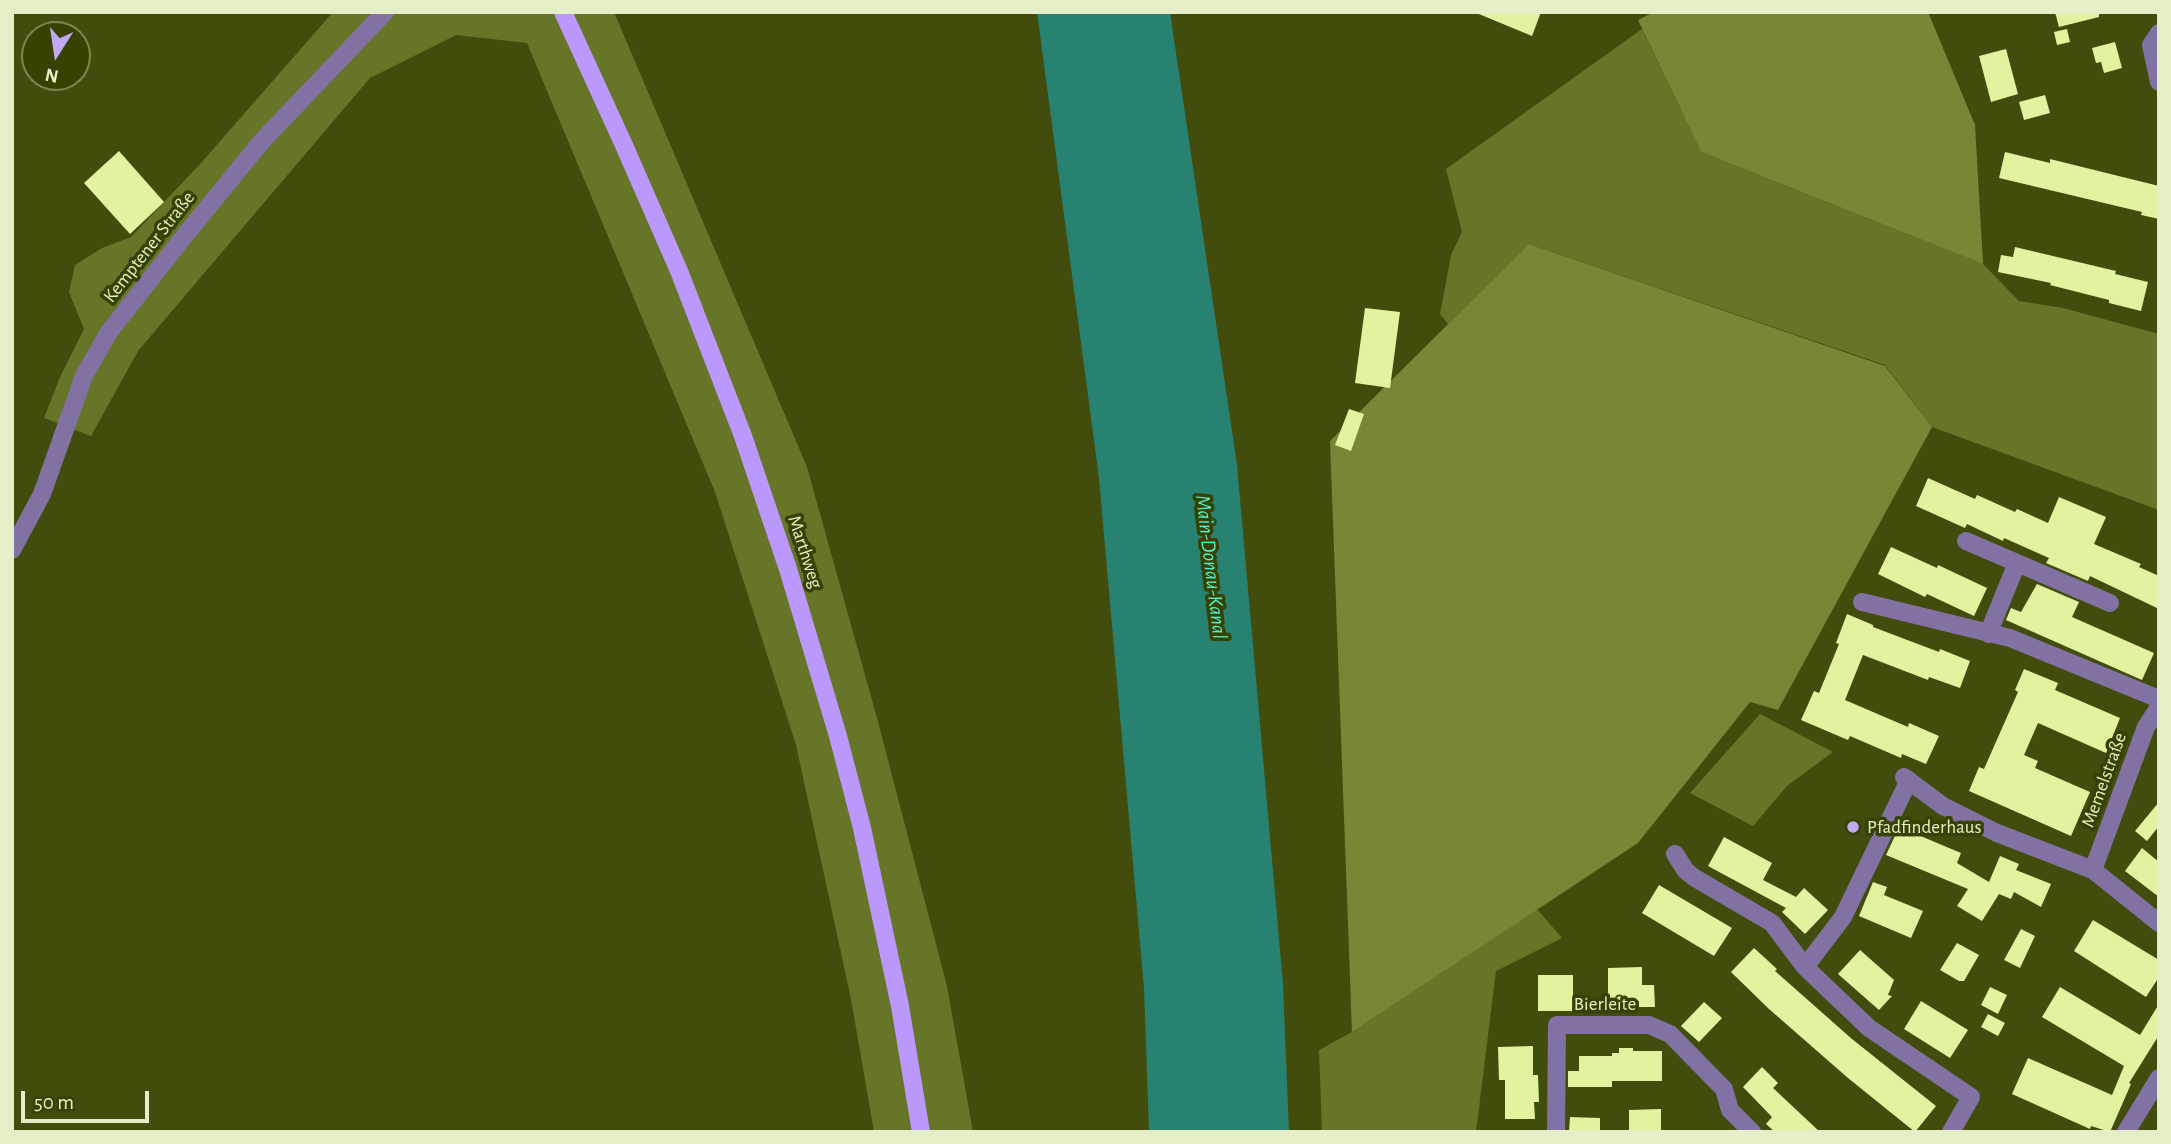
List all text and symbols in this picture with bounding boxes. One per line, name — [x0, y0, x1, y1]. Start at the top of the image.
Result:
north arrow — [21, 21, 91, 91]
text: N — [44, 64, 60, 86]
street label: Kemptener Straße — [98, 187, 200, 307]
water label: Main-Donau-Kanal — [1190, 493, 1232, 641]
street label: Marthweg — [782, 513, 828, 591]
street label: Memelstraße — [2076, 730, 2132, 830]
place label: Pfadfinderhaus — [1867, 816, 1982, 838]
marker: Pfadfinderhaus — [1845, 819, 1861, 835]
street label: Bierleite — [1574, 993, 1636, 1015]
scale bar — [24, 1078, 152, 1122]
text: 50 m — [34, 1092, 74, 1113]

